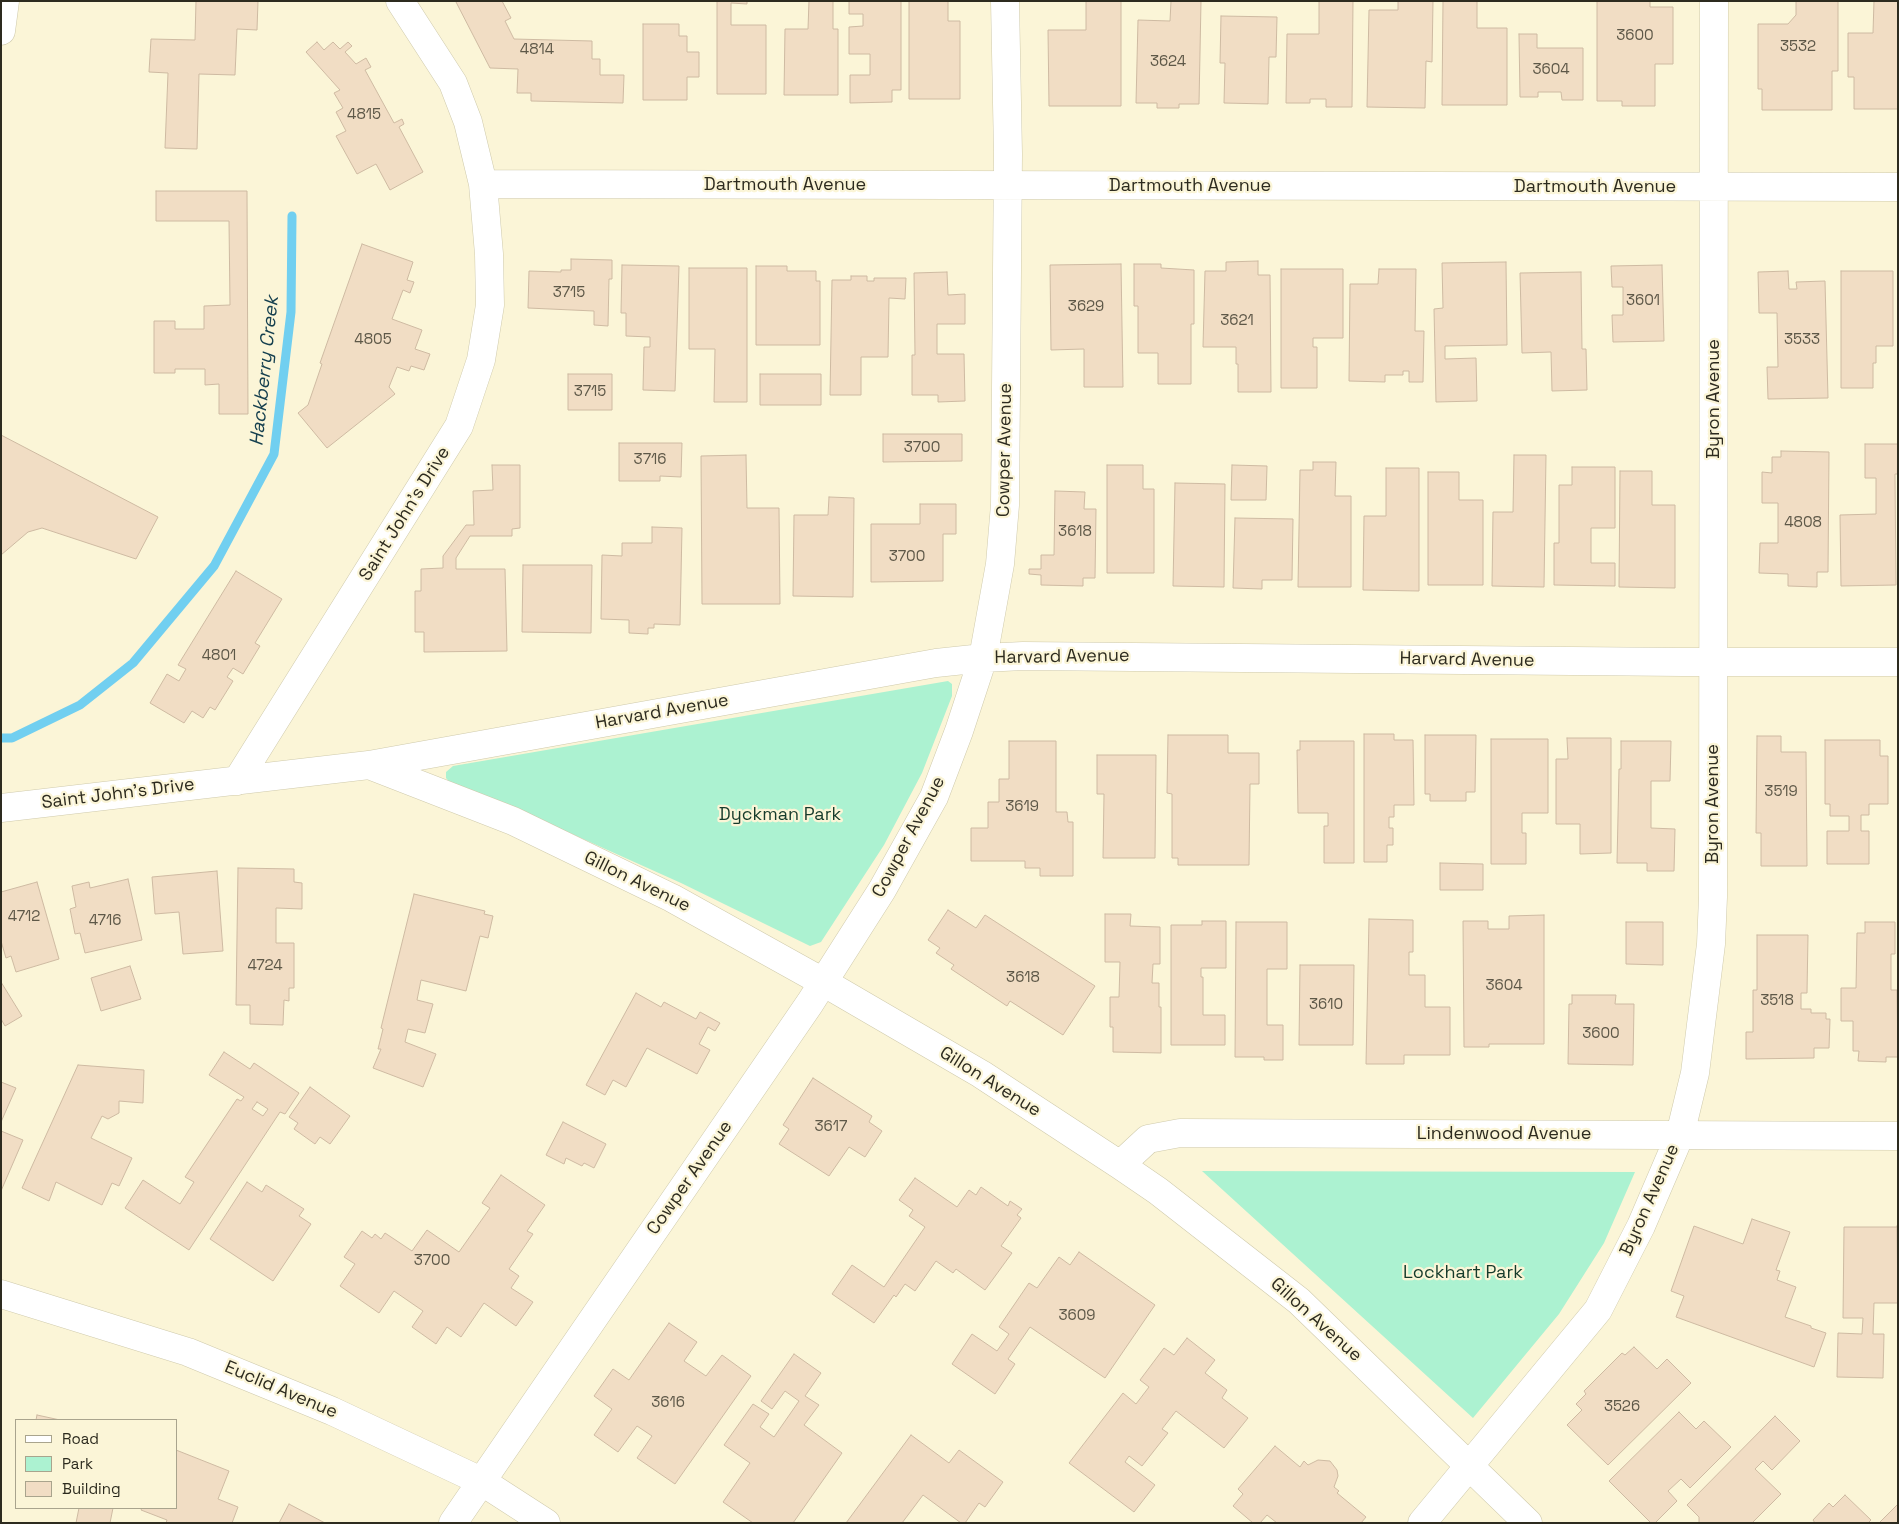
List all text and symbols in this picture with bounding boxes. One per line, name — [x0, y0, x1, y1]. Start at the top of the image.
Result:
house number: 3600 — [1616, 27, 1654, 45]
house number: 3532 — [1780, 38, 1816, 56]
house number: 4814 — [520, 41, 554, 59]
house number: 3624 — [1150, 53, 1186, 71]
house number: 3604 — [1532, 61, 1570, 79]
house number: 4815 — [347, 106, 381, 124]
street label: Dartmouth Avenue — [704, 174, 866, 196]
street label: Dartmouth Avenue — [1109, 175, 1271, 197]
street label: Dartmouth Avenue — [1514, 176, 1676, 198]
house number: 3715 — [553, 284, 585, 302]
house number: 3601 — [1626, 292, 1660, 310]
water label: Hackberry Creek — [246, 295, 284, 447]
house number: 3629 — [1068, 298, 1104, 316]
house number: 3621 — [1220, 312, 1254, 330]
house number: 4805 — [354, 331, 392, 349]
house number: 3533 — [1784, 331, 1820, 349]
street label: Byron Avenue — [1703, 339, 1725, 459]
house number: 3715 — [574, 383, 606, 401]
street label: Cowper Avenue — [993, 383, 1017, 517]
house number: 3700 — [904, 439, 940, 457]
street label: Saint John's Drive — [355, 443, 455, 585]
house number: 3716 — [634, 451, 666, 469]
house number: 4808 — [1784, 514, 1822, 532]
house number: 3618 — [1058, 523, 1092, 541]
house number: 3700 — [889, 548, 925, 566]
street label: Harvard Avenue — [994, 645, 1130, 669]
house number: 4801 — [202, 647, 236, 665]
street label: Harvard Avenue — [1399, 648, 1535, 672]
street label: Harvard Avenue — [594, 690, 730, 734]
street label: Byron Avenue — [1702, 744, 1724, 864]
street label: Cowper Avenue — [868, 773, 950, 901]
street label: Saint John's Drive — [40, 774, 196, 814]
house number: 3519 — [1764, 783, 1798, 801]
house number: 3619 — [1005, 798, 1039, 816]
park label: Dyckman Park — [719, 804, 841, 826]
street label: Gillon Avenue — [580, 847, 694, 917]
house number: 4712 — [8, 908, 40, 926]
house number: 4716 — [89, 912, 121, 930]
house number: 4724 — [247, 957, 283, 975]
house number: 3618 — [1006, 969, 1040, 987]
house number: 3604 — [1485, 977, 1523, 995]
house number: 3518 — [1760, 992, 1794, 1010]
house number: 3610 — [1309, 996, 1343, 1014]
house number: 3600 — [1582, 1025, 1620, 1043]
street label: Gillon Avenue — [935, 1042, 1045, 1122]
street label: Cowper Avenue — [643, 1117, 737, 1239]
house number: 3617 — [815, 1118, 847, 1136]
street label: Lindenwood Avenue — [1417, 1123, 1591, 1145]
street label: Byron Avenue — [1616, 1141, 1684, 1259]
house number: 3700 — [414, 1252, 450, 1270]
park label: Lockhart Park — [1403, 1262, 1523, 1284]
street label: Gillon Avenue — [1266, 1273, 1366, 1367]
house number: 3609 — [1058, 1307, 1096, 1325]
street label: Euclid Avenue — [221, 1357, 341, 1423]
house number: 3616 — [651, 1394, 685, 1412]
house number: 3526 — [1604, 1398, 1640, 1416]
legend — [15, 1419, 178, 1509]
text: Road — [62, 1429, 99, 1448]
text: Park — [62, 1454, 93, 1473]
text: Building — [62, 1479, 121, 1498]

